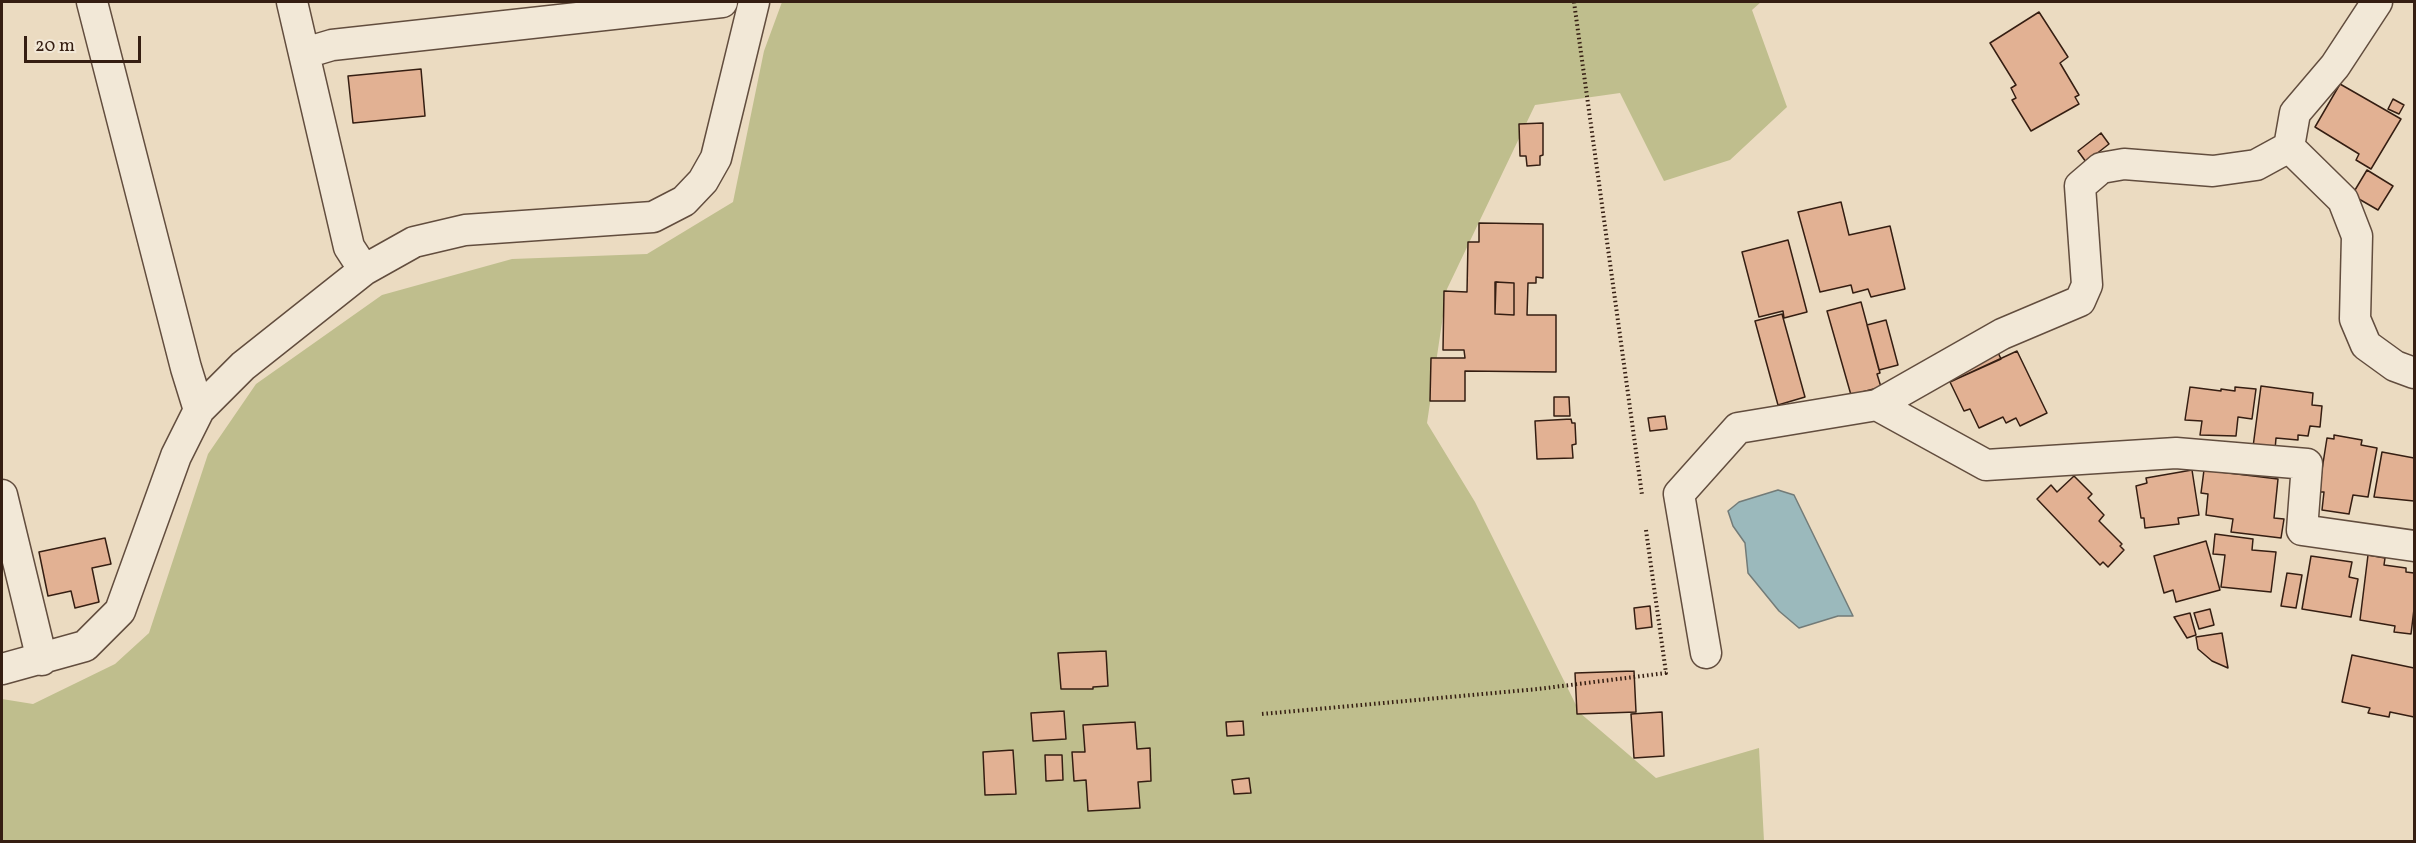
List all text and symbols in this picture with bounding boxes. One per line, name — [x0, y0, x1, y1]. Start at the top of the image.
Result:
scale bar — [27, 24, 144, 62]
text: 20 m — [35, 34, 75, 59]

